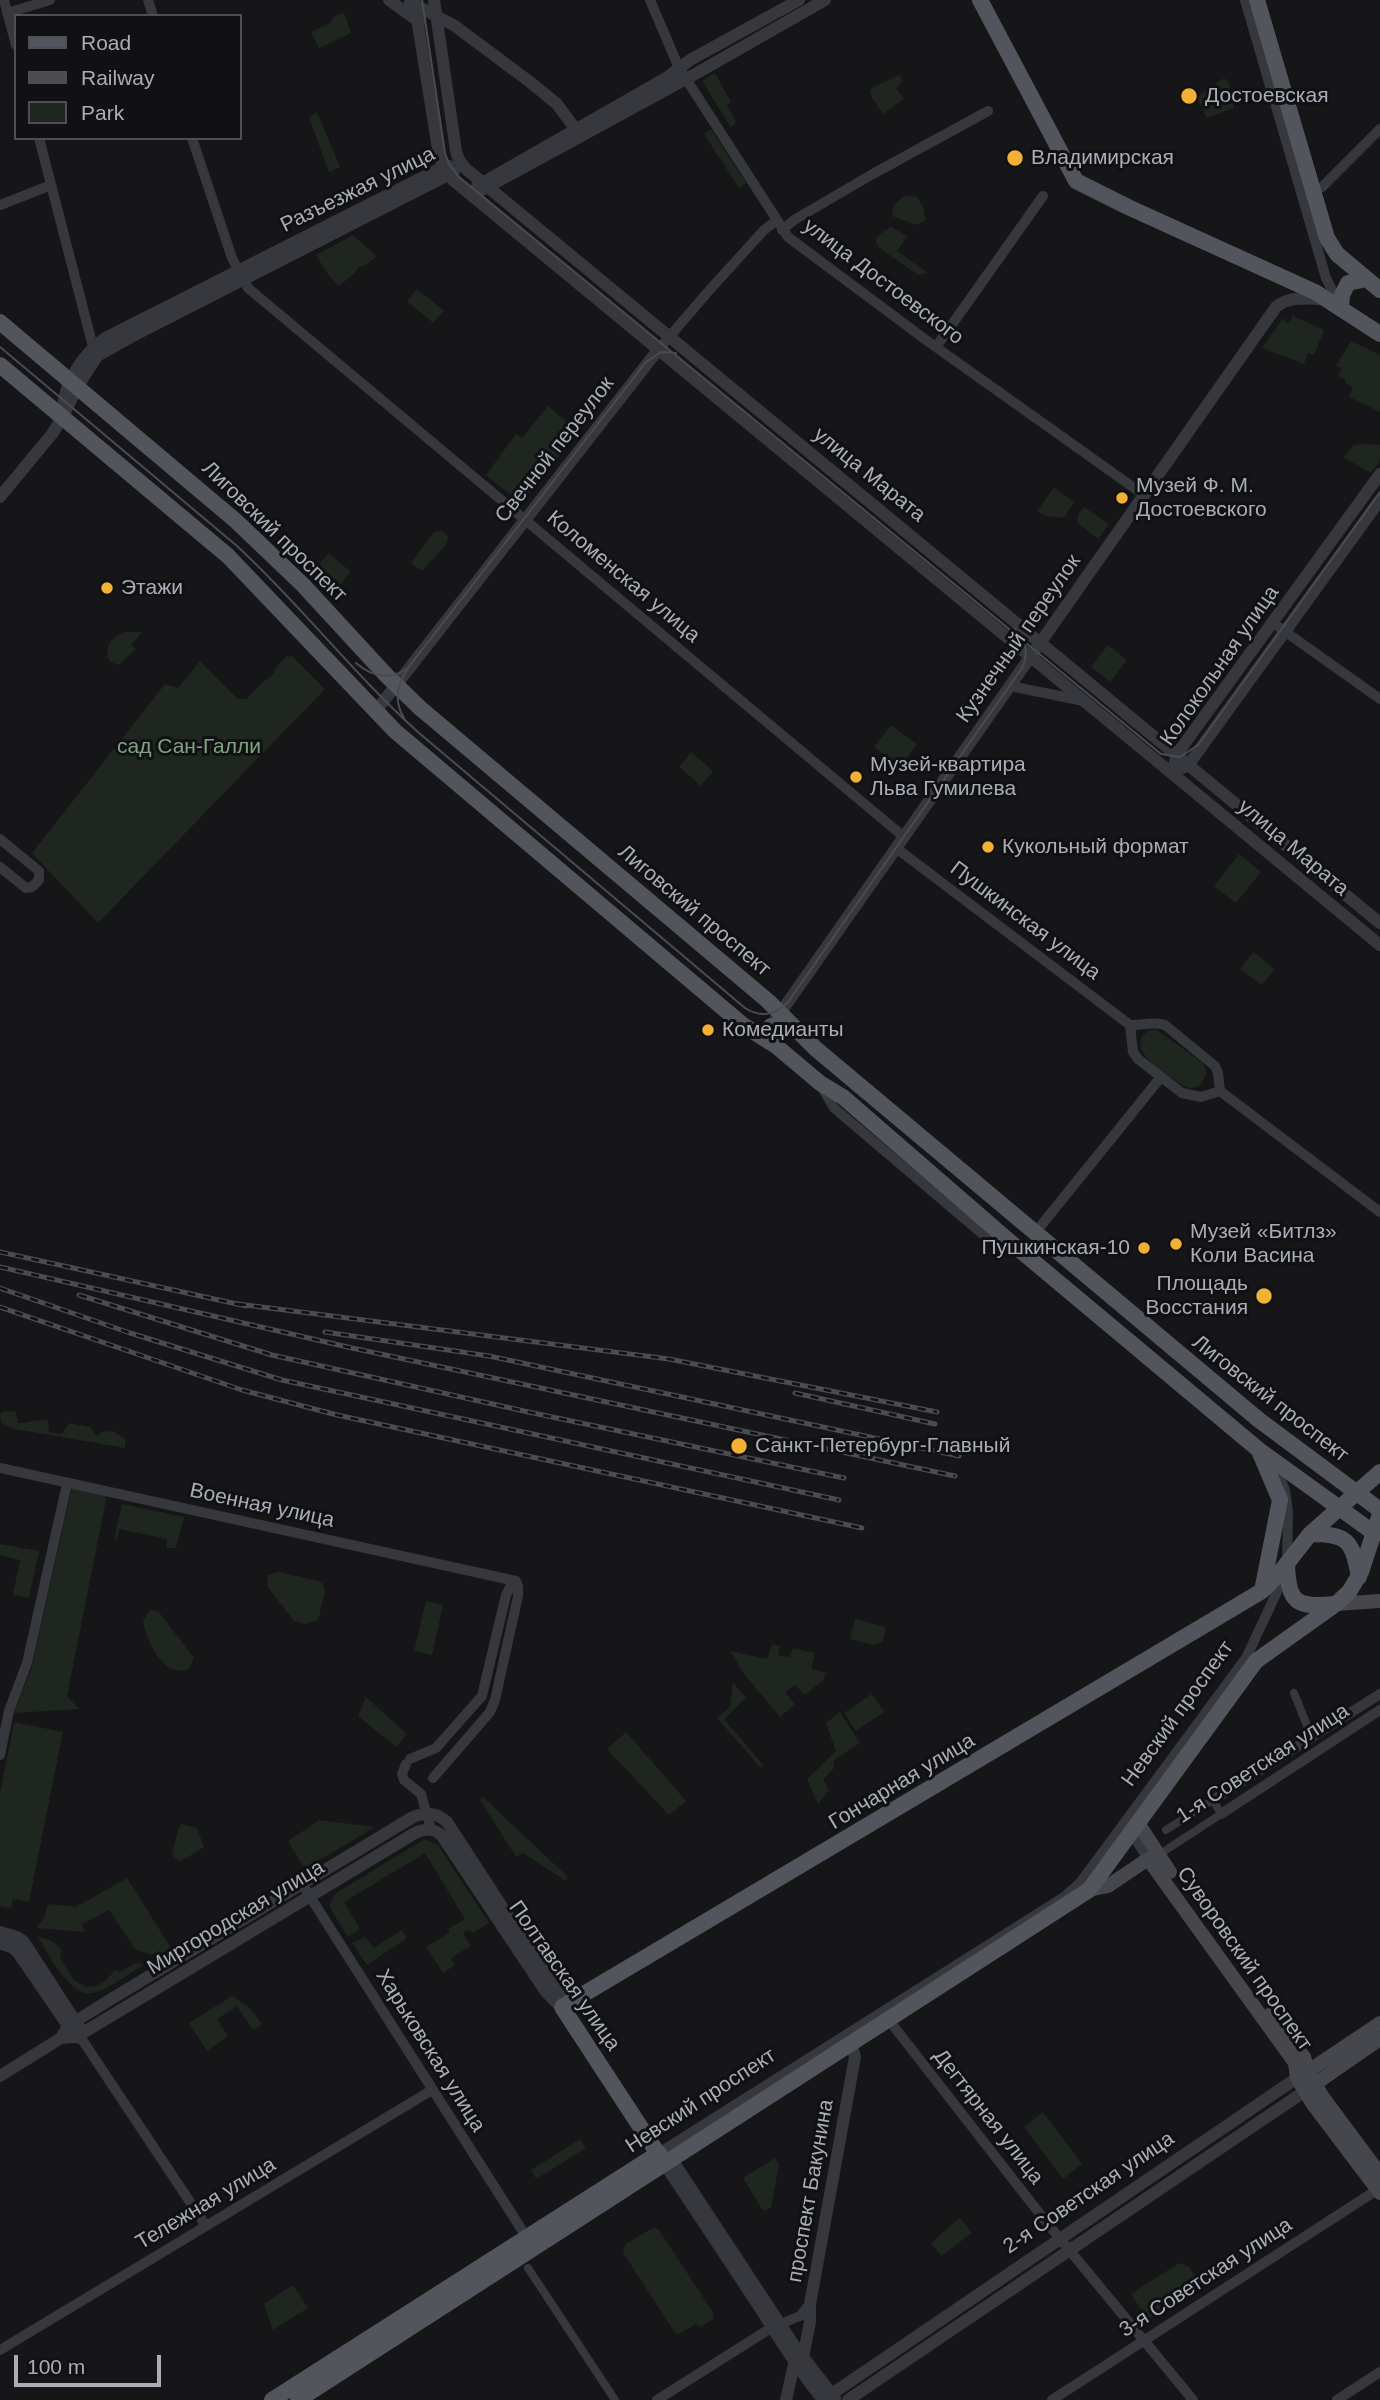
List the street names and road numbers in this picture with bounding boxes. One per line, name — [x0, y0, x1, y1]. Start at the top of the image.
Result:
street label: Разъезжая улица — [277, 142, 439, 238]
street label: улица Достоевского — [798, 213, 968, 351]
street label: Свечной переулок — [490, 372, 620, 528]
street label: улица Марата — [808, 422, 930, 528]
street label: Лиговский проспект — [196, 456, 352, 608]
street label: Коломенская улица — [541, 506, 705, 648]
street label: Кузнечный переулок — [951, 550, 1087, 728]
street label: Колокольная улица — [1155, 581, 1285, 751]
street label: улица Марата — [1232, 794, 1354, 902]
street label: Лиговский проспект — [613, 840, 775, 982]
street label: Пушкинская улица — [945, 856, 1105, 986]
street label: Лиговский проспект — [1187, 1330, 1353, 1468]
street label: Военная улица — [187, 1478, 337, 1534]
street label: Невский проспект — [1117, 1636, 1239, 1792]
street label: 1-я Советская улица — [1172, 1699, 1354, 1829]
street label: Гончарная улица — [824, 1729, 980, 1835]
street label: Миргородская улица — [143, 1855, 329, 1981]
street label: Суворовский проспект — [1171, 1862, 1317, 2056]
street label: Полтавская улица — [503, 1896, 625, 2056]
street label: Харьковская улица — [370, 1965, 490, 2137]
street label: Невский проспект — [621, 2043, 781, 2159]
street label: Дегтярная улица — [927, 2044, 1049, 2190]
street label: проспект Бакунина — [783, 2098, 839, 2284]
street label: 2-я Советская улица — [999, 2126, 1179, 2260]
street label: Тележная улица — [132, 2152, 280, 2256]
street label: 3-я Советская улица — [1115, 2213, 1297, 2343]

